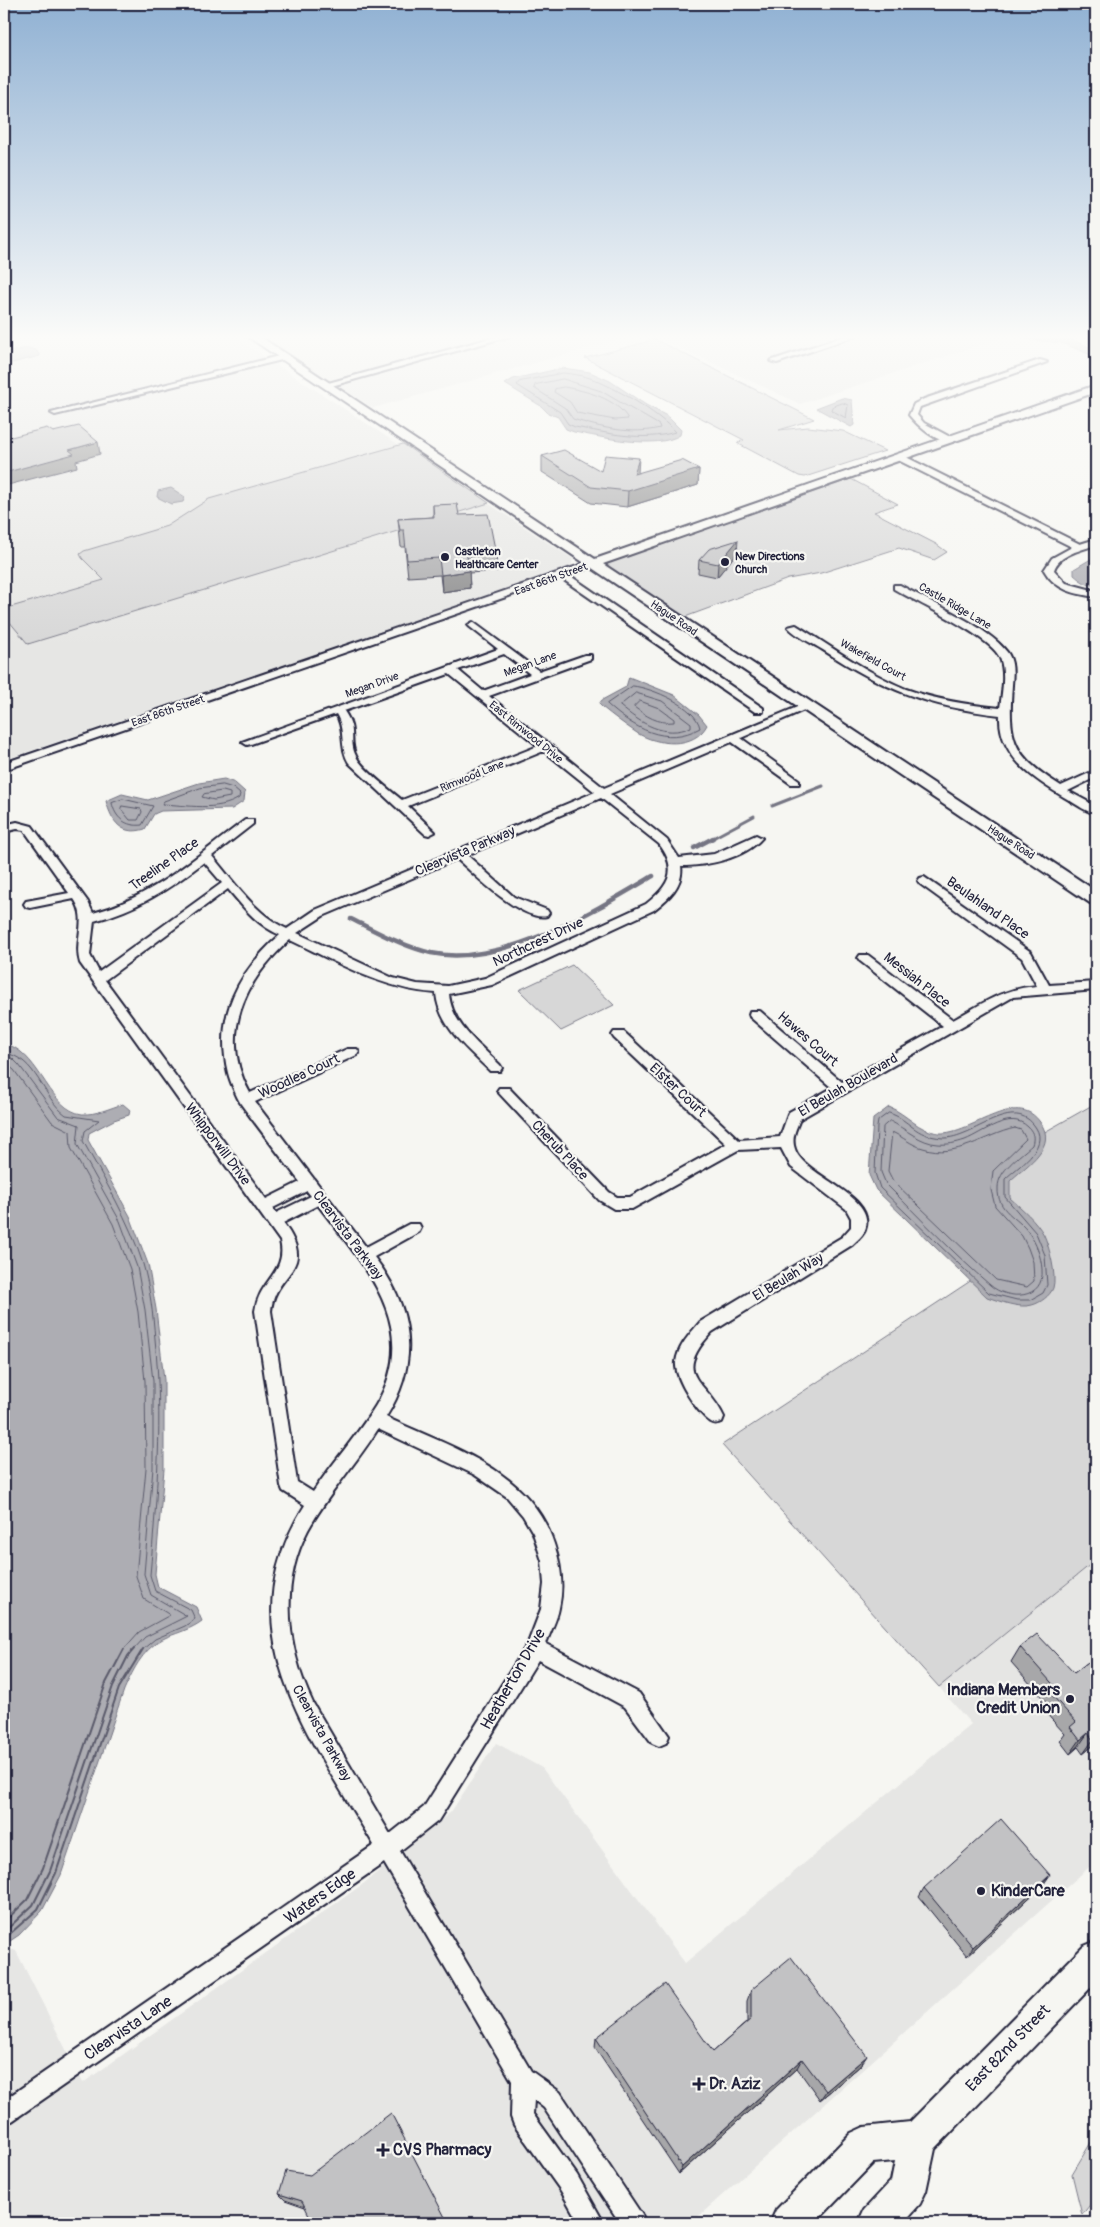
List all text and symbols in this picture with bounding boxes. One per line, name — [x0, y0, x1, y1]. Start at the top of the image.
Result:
place label: Castleton Healthcare Center — [455, 545, 539, 571]
place label: New Directions Church — [735, 550, 804, 576]
marker: Castleton Healthcare Center — [439, 551, 451, 563]
marker: New Directions Church — [719, 556, 731, 568]
street label: East 86th Street — [513, 560, 590, 598]
street label: Castle Ridge Lane — [917, 580, 994, 632]
street label: Hague Road — [648, 598, 700, 638]
street label: Wakefield Court — [838, 637, 909, 684]
street label: Megan Lane — [502, 648, 559, 680]
street label: Megan Drive — [344, 669, 401, 701]
street label: East 86th Street — [130, 692, 207, 730]
street label: East Rimwood Drive — [487, 698, 566, 766]
street label: Rimwood Lane — [438, 757, 506, 795]
street label: Clearvista Parkway — [412, 822, 518, 880]
street label: Hague Road — [985, 822, 1037, 862]
street label: Treeline Place — [126, 834, 202, 894]
street label: Beulahland Place — [943, 873, 1033, 943]
street label: Northcrest Drive — [490, 914, 586, 970]
street label: Messiah Place — [880, 949, 954, 1011]
street label: Hawes Court — [774, 1008, 842, 1070]
street label: Woodlea Court — [256, 1050, 343, 1102]
street label: El Beulah Boulevard — [795, 1050, 901, 1120]
street label: Elster Court — [646, 1059, 710, 1121]
street label: Whipporwill Drive — [182, 1100, 254, 1188]
street label: Cherub Place — [528, 1117, 592, 1184]
street label: Clearvista Parkway — [309, 1187, 387, 1283]
street label: El Beulah Way — [750, 1249, 826, 1305]
street label: Heatherton Drive — [476, 1625, 550, 1733]
place label: Indiana Members Credit Union — [947, 1680, 1061, 1718]
street label: Clearvista Parkway — [289, 1682, 355, 1784]
marker: Indiana Members Credit Union — [1064, 1693, 1076, 1705]
street label: Waters Edge — [280, 1864, 360, 1928]
place label: KinderCare — [991, 1881, 1066, 1901]
marker: KinderCare — [975, 1885, 987, 1897]
street label: Clearvista Lane — [80, 1991, 176, 2065]
street label: East 82nd Street — [961, 2000, 1055, 2096]
place label: Dr. Aziz — [709, 2074, 761, 2094]
marker: Dr. Aziz — [693, 2078, 705, 2090]
place label: CVS Pharmacy — [393, 2140, 492, 2160]
marker: CVS Pharmacy — [377, 2144, 389, 2156]

